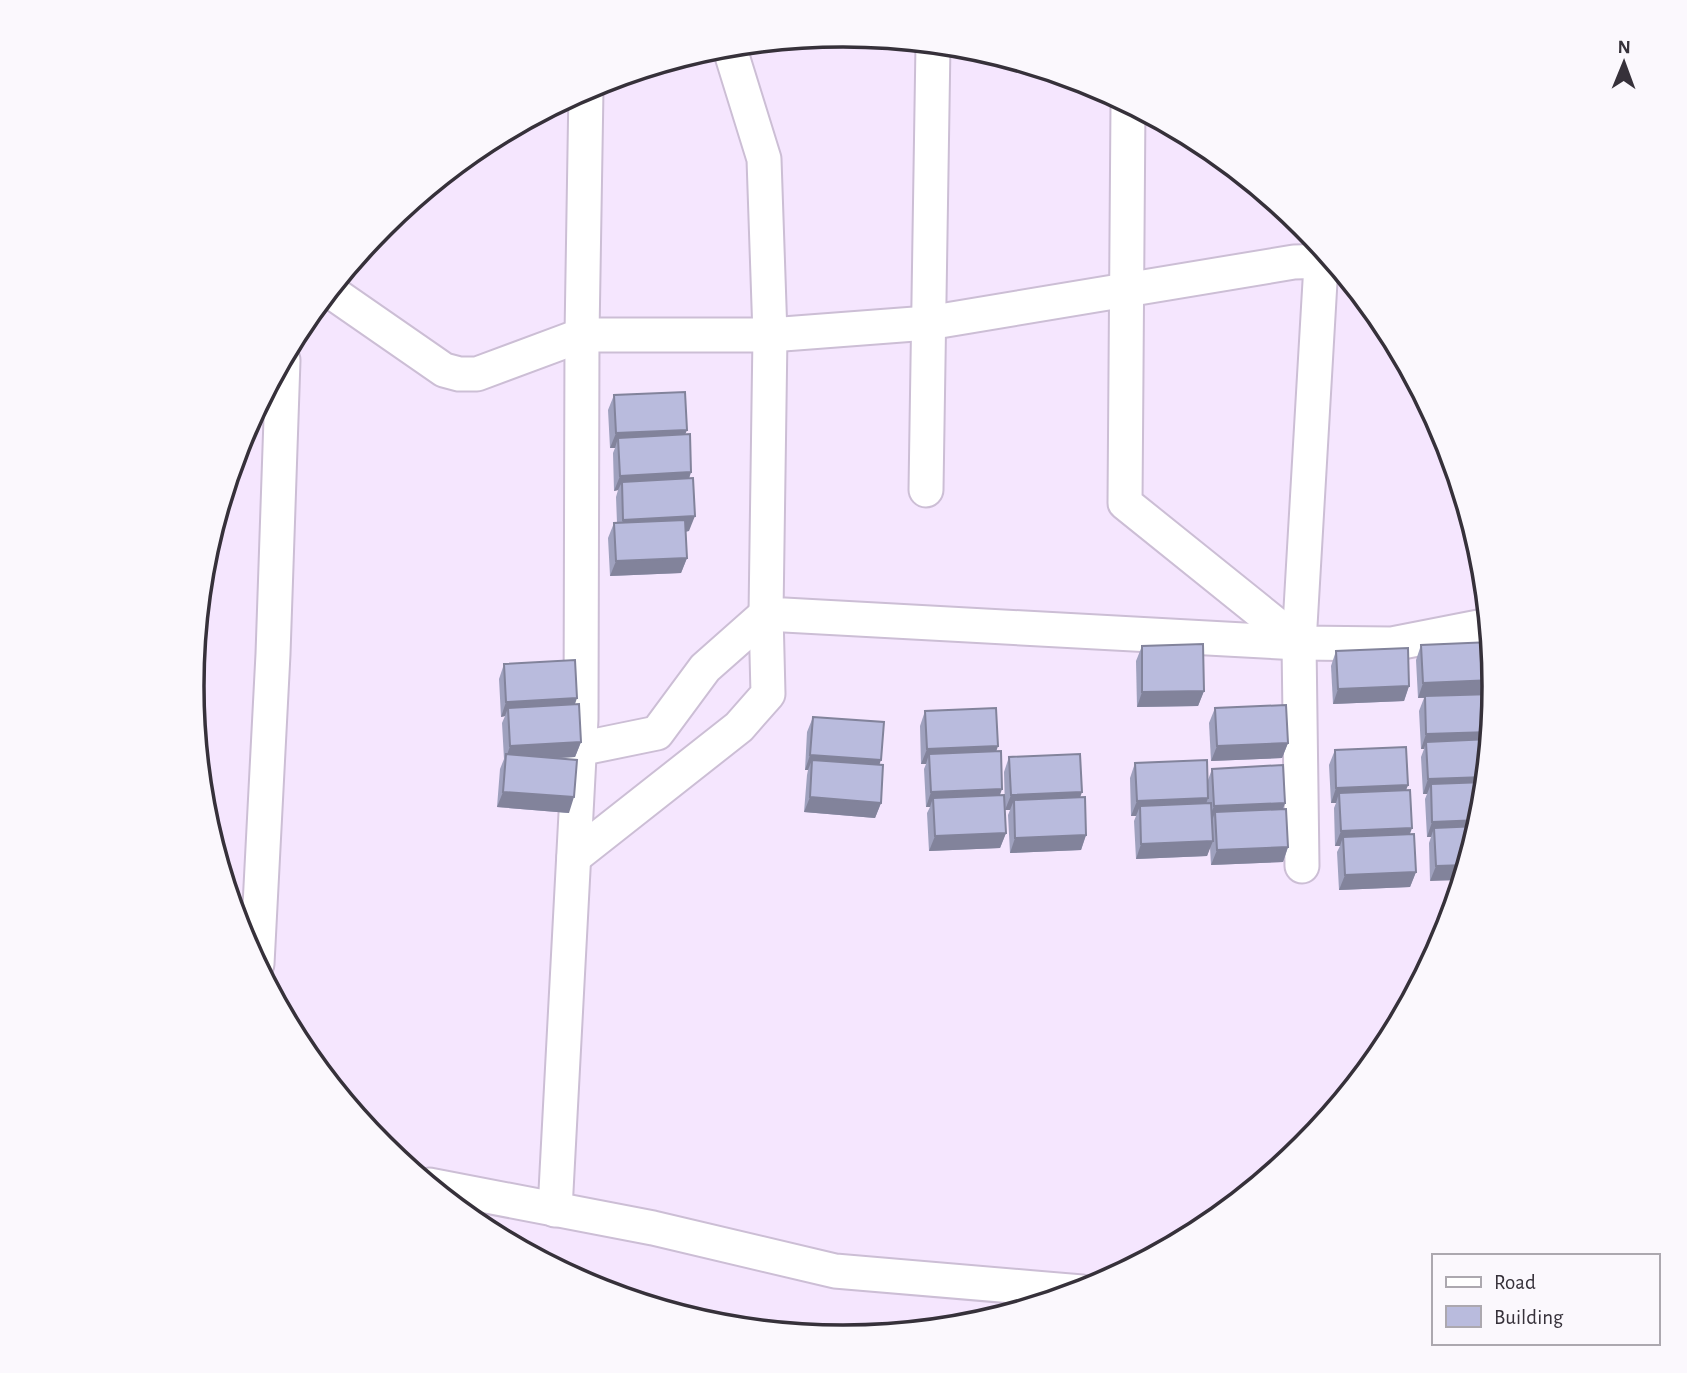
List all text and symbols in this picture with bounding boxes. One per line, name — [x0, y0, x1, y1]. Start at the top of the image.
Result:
north arrow — [1589, 28, 1659, 98]
text: N — [1617, 38, 1631, 57]
legend — [1432, 1254, 1659, 1345]
text: Road — [1494, 1272, 1536, 1293]
text: Building — [1494, 1307, 1564, 1328]

